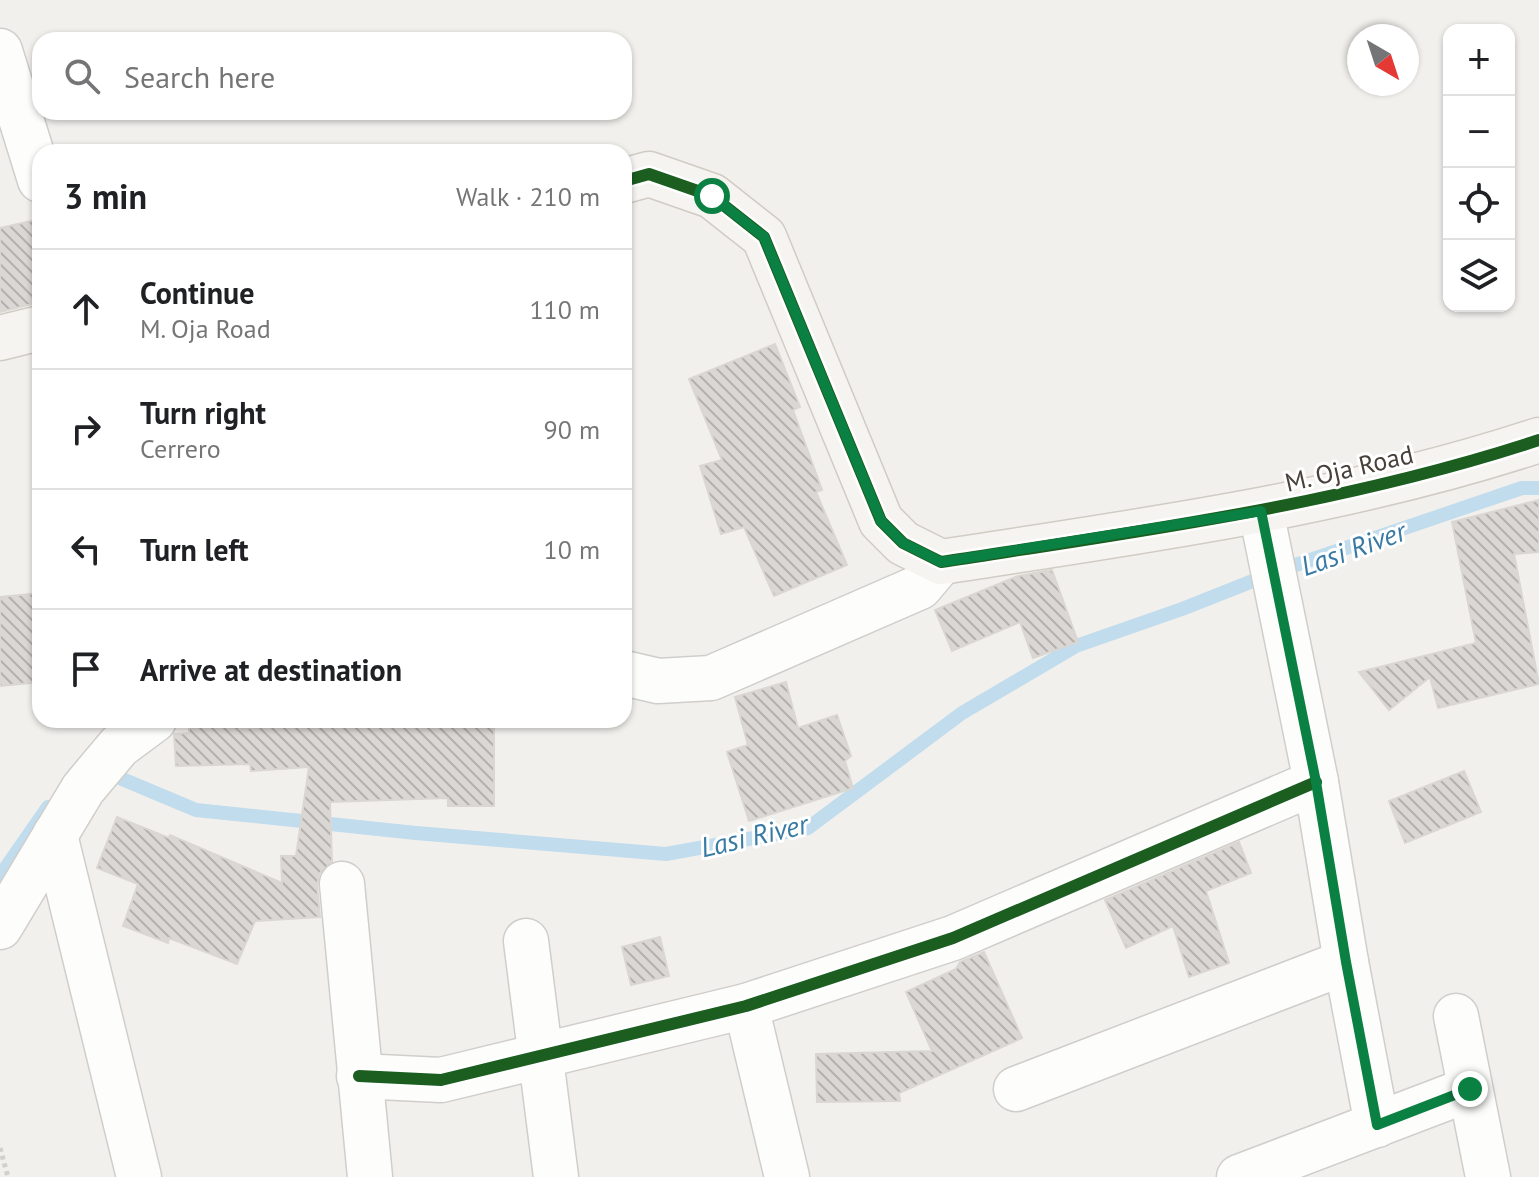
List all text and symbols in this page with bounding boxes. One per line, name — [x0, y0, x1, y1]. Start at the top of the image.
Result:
north arrow — [1347, 24, 1419, 96]
map controls — [1443, 24, 1515, 312]
button: + — [1443, 24, 1515, 96]
search box — [32, 32, 632, 120]
icon: search — [60, 54, 104, 98]
text: Search here — [124, 57, 275, 96]
button: − — [1443, 96, 1515, 168]
button: locate — [1443, 168, 1515, 240]
text: 3 min — [64, 174, 147, 218]
route start — [694, 178, 730, 214]
text: Walk · 210 m — [456, 180, 600, 213]
button: layers — [1443, 240, 1515, 312]
text: Continue — [140, 273, 254, 312]
icon: ahead — [64, 287, 108, 331]
text: 110 m — [529, 293, 600, 326]
text: M. Oja Road — [140, 312, 271, 345]
text: Turn right — [140, 393, 266, 432]
icon: right — [64, 407, 108, 451]
text: 90 m — [544, 413, 600, 446]
text: Cerrero — [140, 432, 221, 465]
street label: M. Oja Road — [1282, 437, 1416, 499]
water label: Lasi River — [1295, 511, 1412, 584]
icon: left — [64, 527, 108, 571]
text: Turn left — [140, 530, 248, 569]
text: 10 m — [544, 533, 600, 566]
icon: arrive — [64, 647, 108, 691]
text: Arrive at destination — [140, 650, 402, 689]
water label: Lasi River — [697, 804, 813, 865]
route end — [1452, 1071, 1488, 1107]

